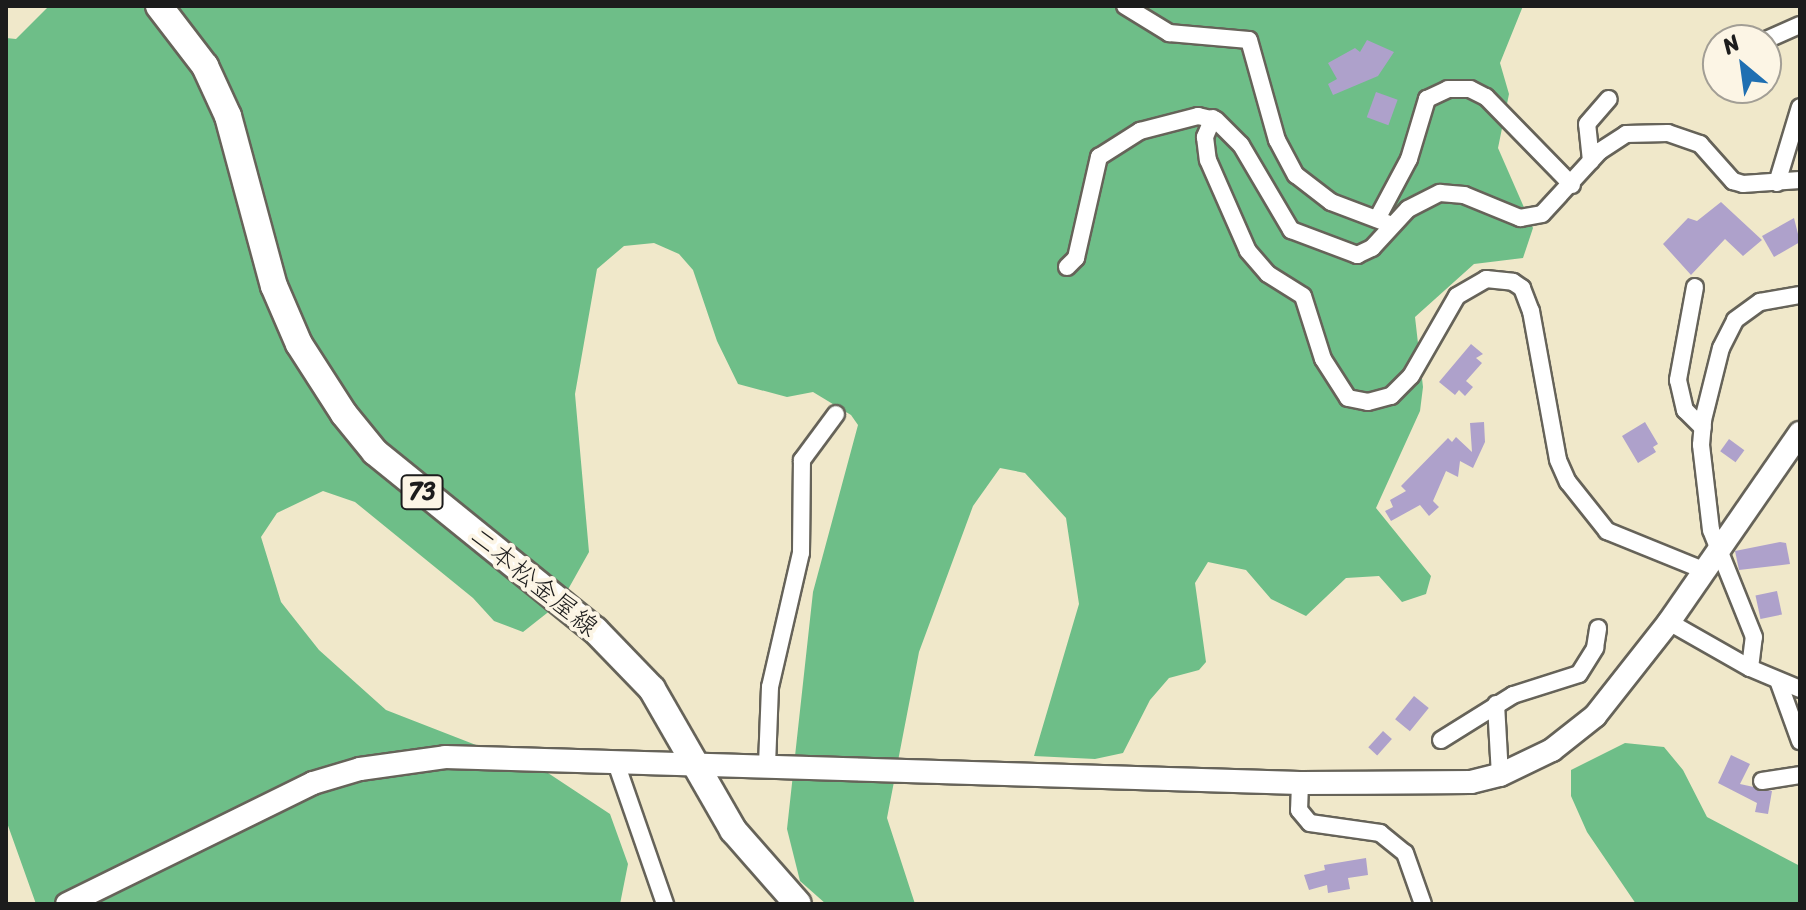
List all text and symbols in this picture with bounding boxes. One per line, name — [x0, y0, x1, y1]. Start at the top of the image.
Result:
north arrow — [1702, 24, 1782, 104]
text: N — [1715, 24, 1747, 65]
road number: 73 — [400, 472, 444, 512]
street label: 二本松金屋線 — [464, 521, 604, 643]

